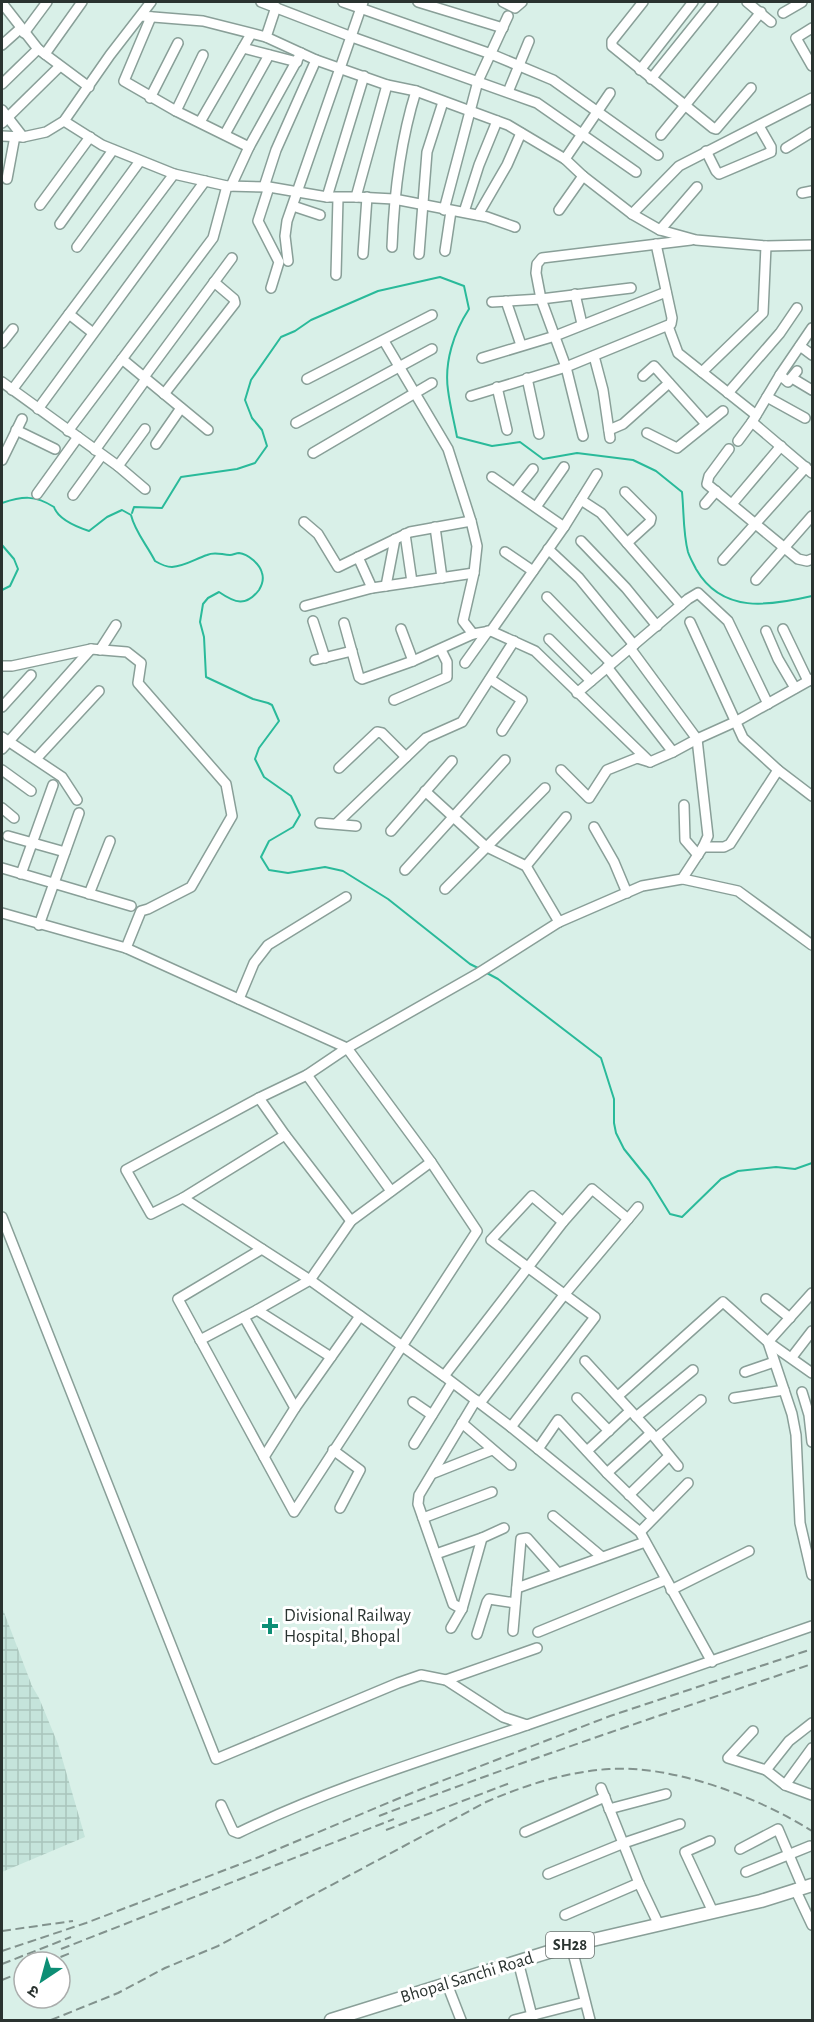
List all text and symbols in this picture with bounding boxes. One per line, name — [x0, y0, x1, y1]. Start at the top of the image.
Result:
place label: Divisional Railway Hospital, Bhopal — [284, 1607, 411, 1646]
marker: Divisional Railway Hospital, Bhopal — [261, 1617, 279, 1635]
road number: SH28 — [546, 1932, 594, 1958]
street label: Bhopal Sanchi Road — [399, 1949, 535, 2007]
north arrow — [12, 1950, 72, 2010]
text: उ — [25, 1982, 42, 2001]

